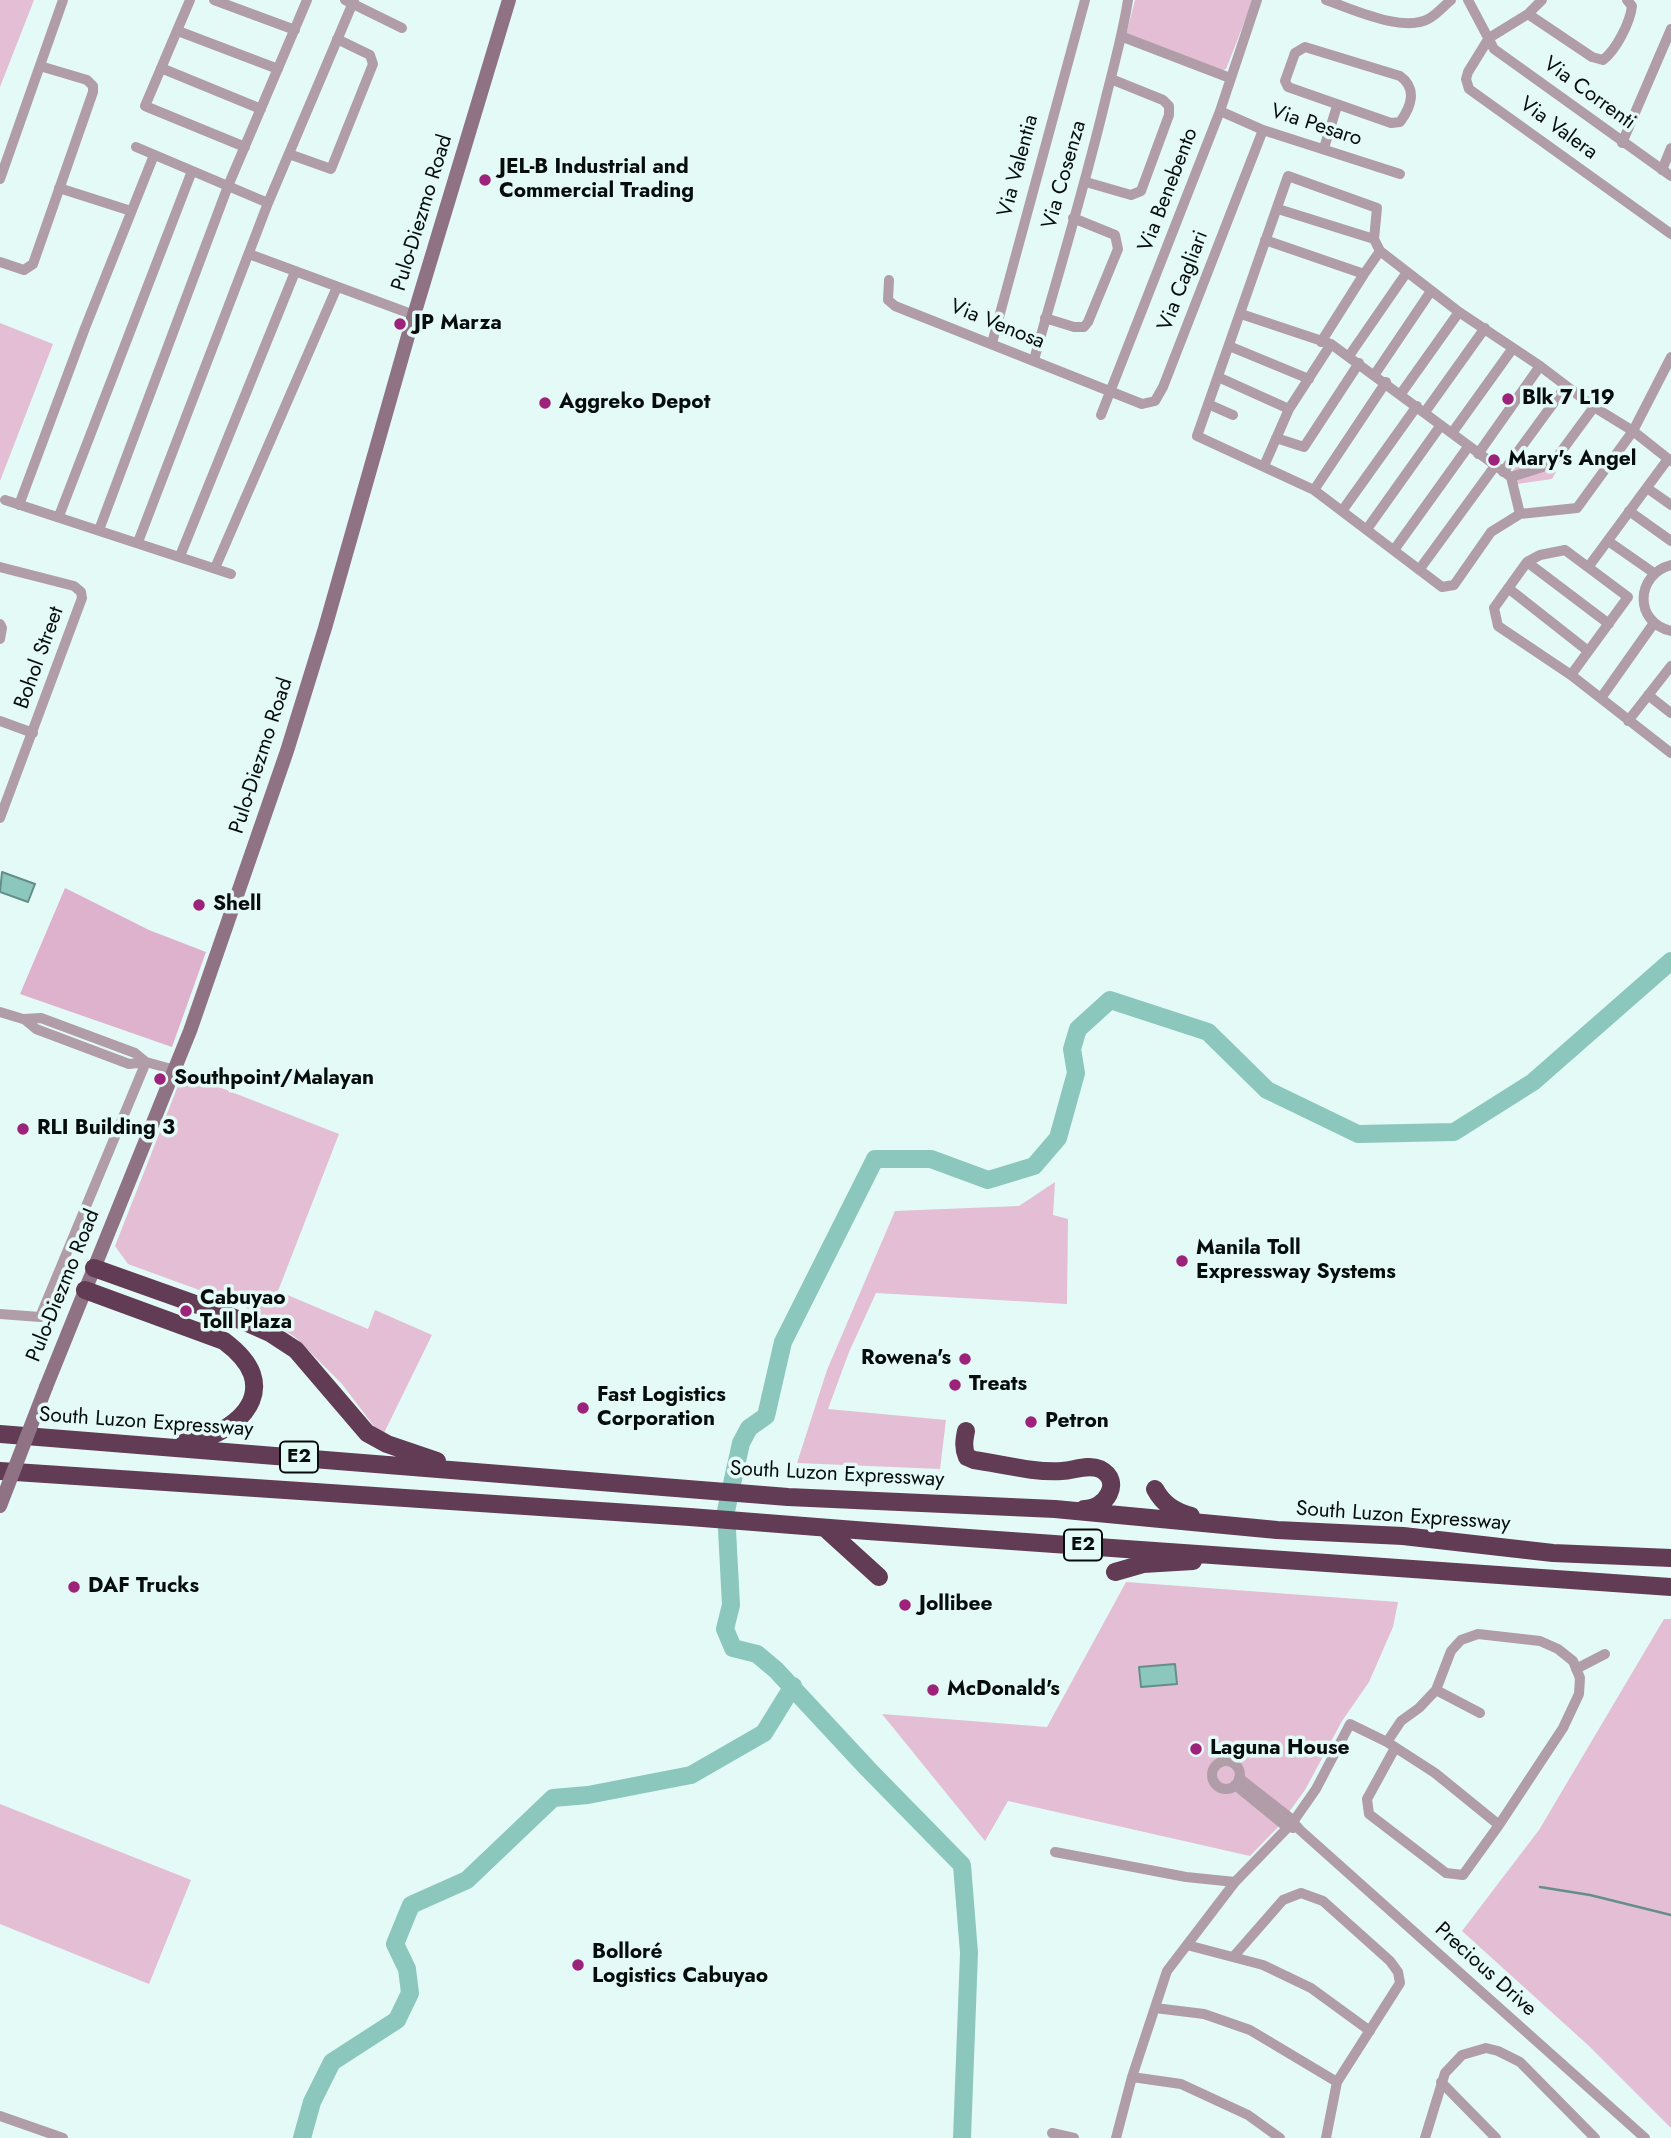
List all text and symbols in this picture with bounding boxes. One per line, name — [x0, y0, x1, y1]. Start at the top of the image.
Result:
street label: Via Correnti — [1538, 52, 1640, 136]
street label: Via Valera — [1514, 92, 1602, 166]
street label: Via Pesaro — [1267, 99, 1365, 153]
street label: Via Valentia — [993, 112, 1045, 220]
street label: Via Cosenza — [1038, 118, 1092, 232]
street label: Via Benebento — [1134, 125, 1204, 255]
street label: Pulo-Diezmo Road — [387, 132, 459, 294]
place label: JEL-B Industrial and Commercial Trading — [499, 155, 694, 205]
marker: JEL-B Industrial and Commercial Trading — [477, 172, 493, 188]
street label: Via Cagliari — [1153, 227, 1215, 335]
street label: Via Venosa — [946, 295, 1048, 355]
place label: JP Marza — [414, 311, 502, 337]
marker: JP Marza — [392, 316, 408, 332]
place label: Blk 7 L19 — [1522, 386, 1615, 412]
place label: Aggreko Depot — [559, 390, 710, 416]
marker: Blk 7 L19 — [1500, 391, 1516, 407]
marker: Aggreko Depot — [537, 395, 553, 411]
place label: Mary's Angel — [1508, 447, 1636, 473]
marker: Mary's Angel — [1486, 452, 1502, 468]
street label: Bohol Street — [10, 603, 70, 713]
street label: Pulo-Diezmo Road — [225, 675, 299, 837]
place label: Shell — [213, 892, 261, 918]
marker: Shell — [191, 897, 207, 913]
place label: Southpoint/Malayan — [174, 1066, 374, 1092]
marker: Southpoint/Malayan — [152, 1071, 168, 1087]
place label: RLI Building 3 — [37, 1116, 175, 1142]
marker: RLI Building 3 — [15, 1121, 31, 1137]
street label: Pulo-Diezmo Road — [22, 1206, 106, 1366]
place label: Manila Toll Expressway Systems — [1196, 1236, 1396, 1286]
marker: Manila Toll Expressway Systems — [1174, 1253, 1190, 1269]
place label: Cabuyao Toll Plaza — [200, 1286, 292, 1336]
marker: Cabuyao Toll Plaza — [178, 1303, 194, 1319]
place label: Rowena's — [861, 1346, 951, 1372]
marker: Rowena's — [957, 1351, 973, 1367]
place label: Treats — [969, 1372, 1027, 1398]
marker: Treats — [947, 1377, 963, 1393]
place label: Fast Logistics Corporation — [597, 1383, 726, 1433]
marker: Fast Logistics Corporation — [575, 1400, 591, 1416]
street label: South Luzon Expressway — [38, 1403, 254, 1443]
place label: Petron — [1045, 1409, 1109, 1435]
marker: Petron — [1023, 1414, 1039, 1430]
road number: E2 — [280, 1442, 318, 1472]
street label: South Luzon Expressway — [729, 1457, 945, 1493]
street label: South Luzon Expressway — [1295, 1497, 1511, 1537]
road number: E2 — [1064, 1530, 1102, 1560]
place label: DAF Trucks — [88, 1574, 199, 1600]
marker: DAF Trucks — [66, 1579, 82, 1595]
place label: Jollibee — [919, 1592, 992, 1618]
marker: Jollibee — [897, 1597, 913, 1613]
place label: McDonald's — [947, 1677, 1060, 1703]
marker: McDonald's — [925, 1682, 941, 1698]
place label: Laguna House — [1210, 1736, 1350, 1762]
marker: Laguna House — [1188, 1741, 1204, 1757]
street label: Precious Drive — [1429, 1918, 1541, 2022]
place label: Bolloré Logistics Cabuyao — [592, 1940, 768, 1990]
marker: Bolloré Logistics Cabuyao — [570, 1957, 586, 1973]

